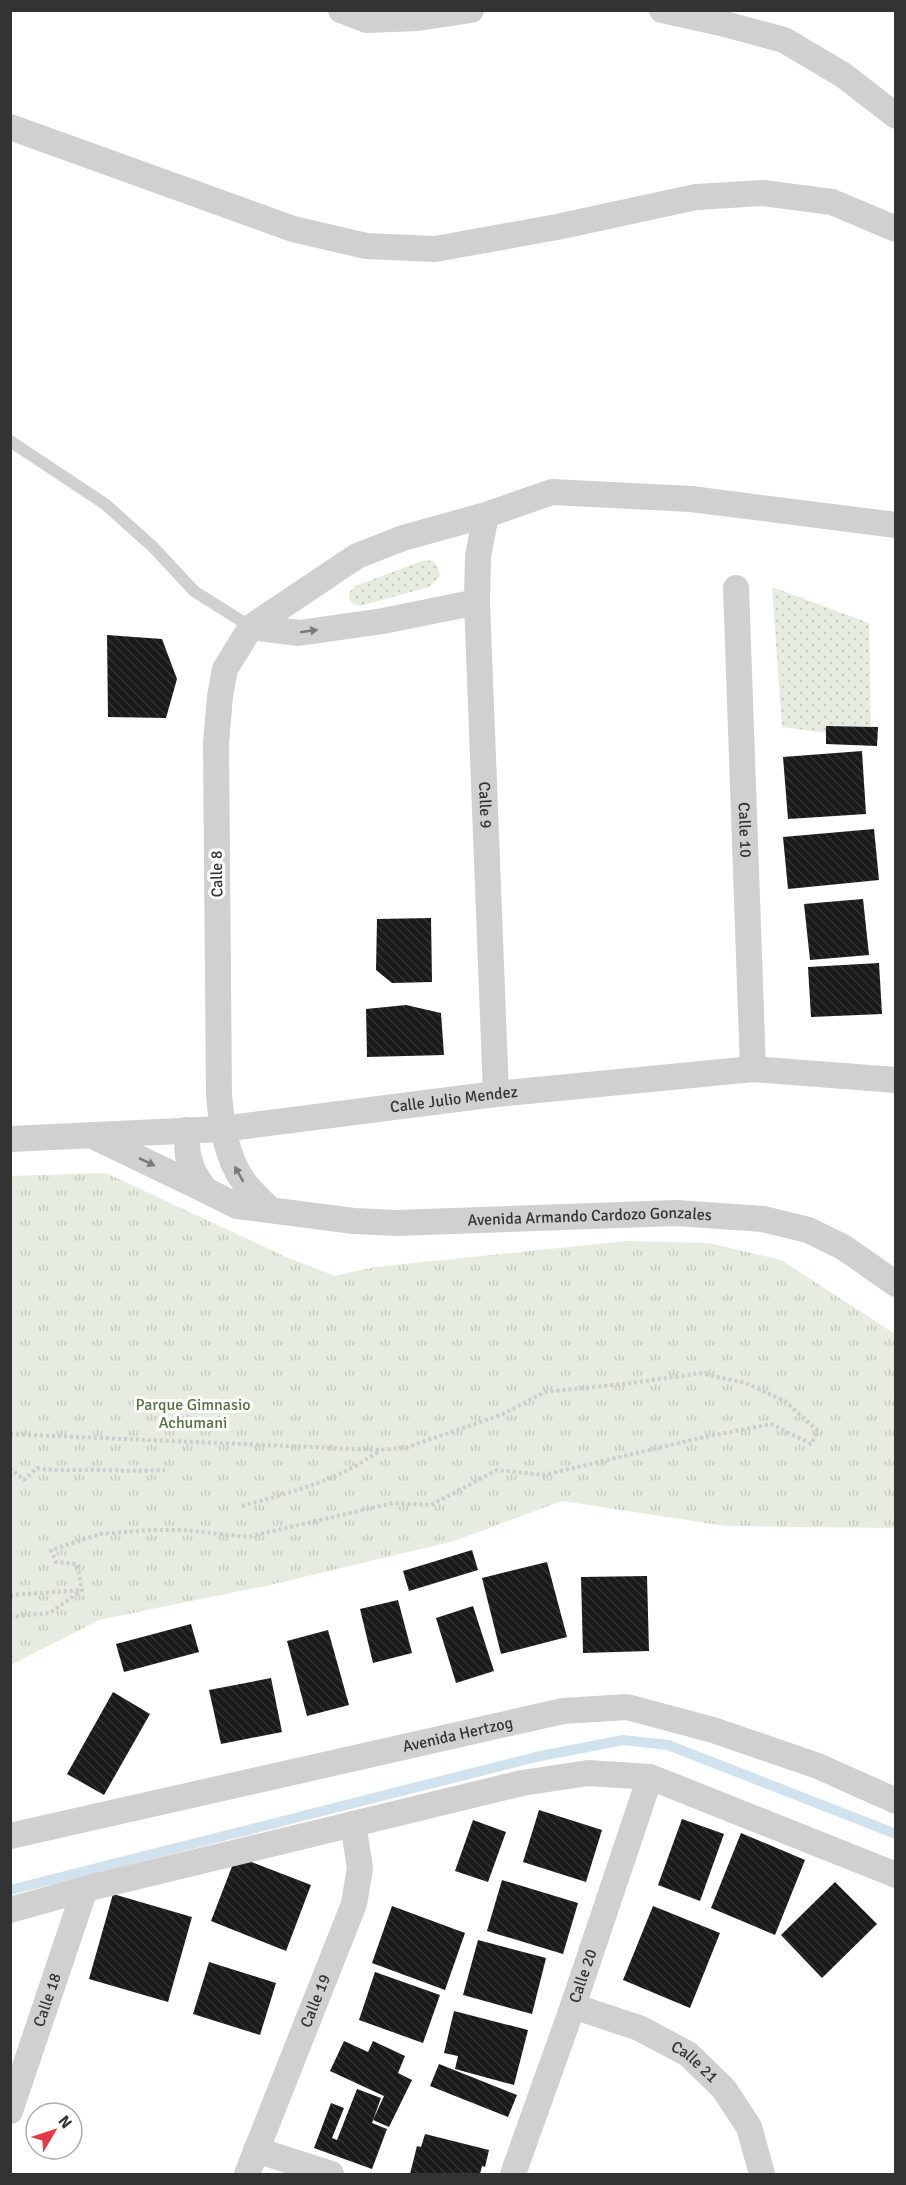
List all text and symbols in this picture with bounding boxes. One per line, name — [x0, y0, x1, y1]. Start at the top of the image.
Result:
one-way arrow — [300, 627, 319, 636]
street label: Calle 9 — [474, 781, 496, 829]
street label: Calle 10 — [734, 802, 756, 858]
street label: Calle 8 — [207, 850, 227, 898]
street label: Calle Julio Mendez — [389, 1082, 519, 1117]
one-way arrow — [138, 1158, 155, 1167]
one-way arrow — [234, 1165, 244, 1182]
street label: Avenida Armando Cardozo Gonzales — [467, 1203, 713, 1230]
park label: Parque Gimnasio Achumani — [135, 1395, 251, 1433]
street label: Avenida Hertzog — [401, 1713, 515, 1757]
street label: Calle 20 — [565, 1947, 601, 2006]
street label: Calle 18 — [29, 1971, 66, 2030]
street label: Calle 19 — [296, 1972, 335, 2031]
street label: Calle 21 — [668, 2037, 722, 2087]
north arrow — [24, 2101, 84, 2161]
text: N — [54, 2112, 76, 2133]

